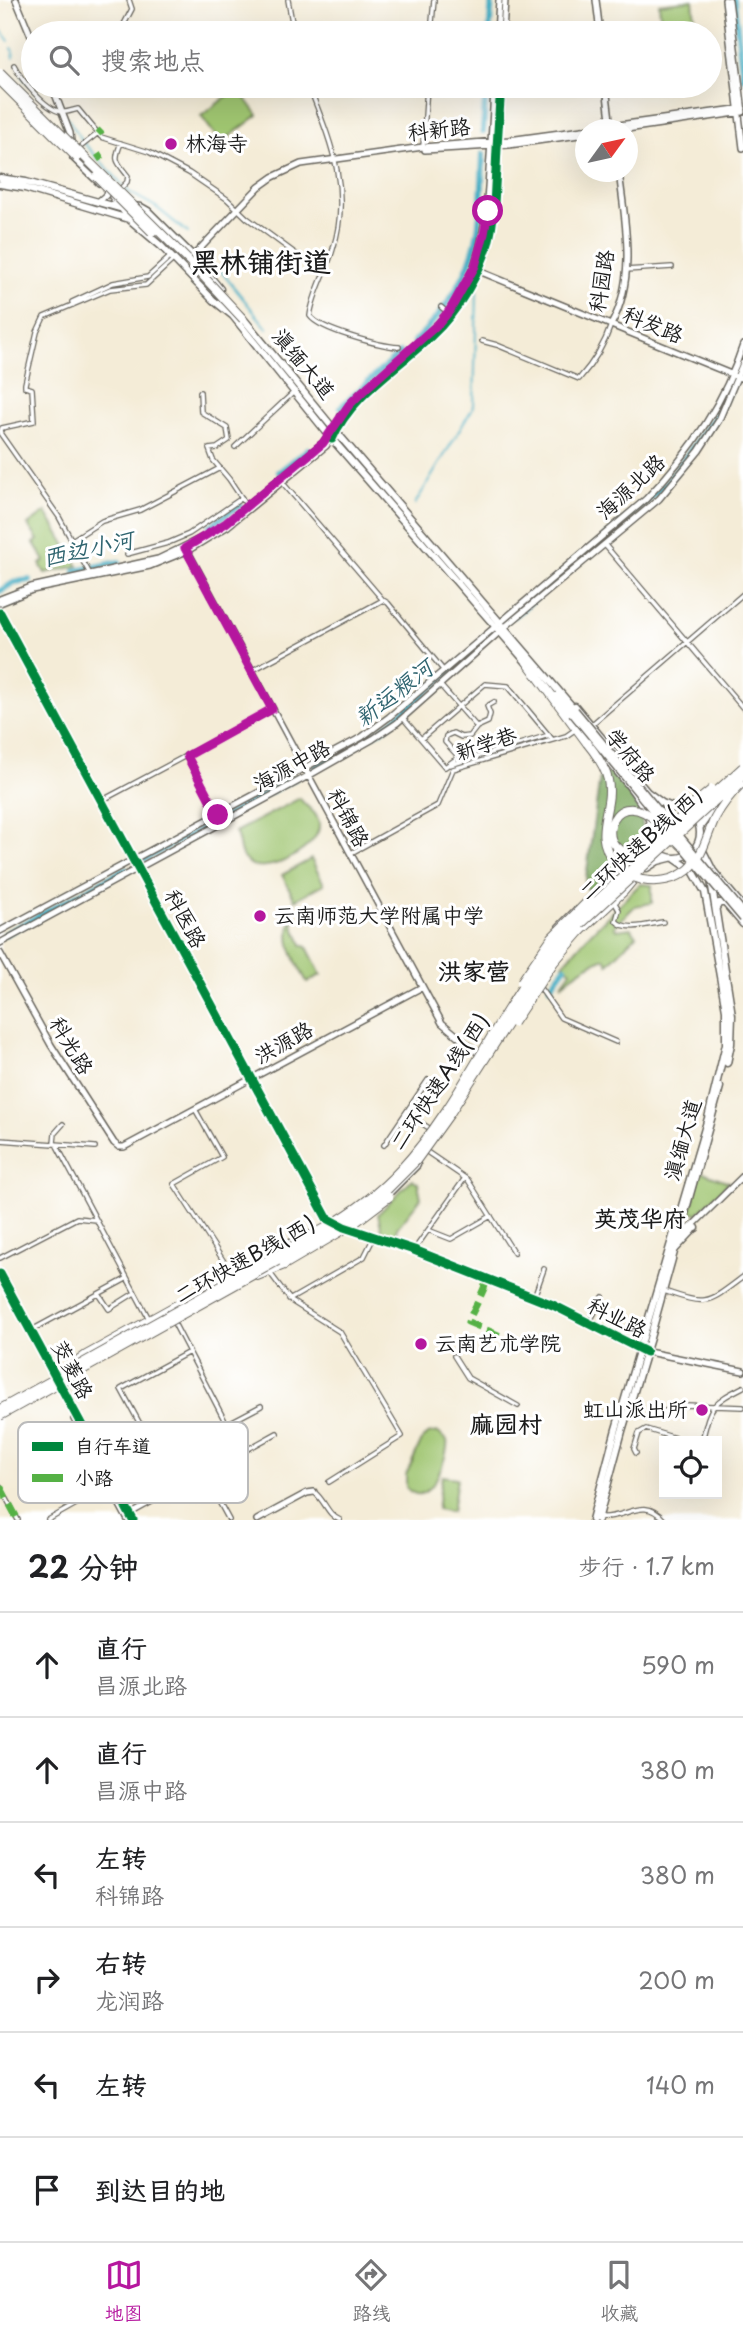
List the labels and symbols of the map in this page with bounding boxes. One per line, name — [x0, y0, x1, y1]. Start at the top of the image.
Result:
street label: 科新路 — [406, 109, 472, 147]
north arrow — [575, 119, 638, 182]
place label: 林海寺 — [185, 126, 248, 158]
marker: 林海寺 — [163, 136, 179, 152]
route start — [472, 195, 503, 226]
district label: 黑林铺街道 — [191, 239, 331, 282]
street label: 科园路 — [579, 247, 621, 314]
street label: 科发路 — [619, 297, 689, 350]
street label: 滇缅大道 — [265, 320, 344, 405]
street label: 海源北路 — [588, 445, 671, 526]
water label: 西边小河 — [39, 520, 140, 574]
water label: 新运粮河 — [346, 647, 443, 734]
street label: 新学巷 — [450, 717, 520, 767]
street label: 学府路 — [599, 720, 664, 789]
street label: 海源中路 — [247, 730, 336, 799]
street label: 二环快速B线(西) — [571, 778, 708, 907]
street label: 科锦路 — [321, 782, 379, 852]
route end — [202, 799, 233, 830]
street label: 科医路 — [158, 883, 216, 953]
place label: 云南师范大学附属中学 — [274, 898, 484, 930]
marker: 云南师范大学附属中学 — [252, 908, 268, 924]
district label: 洪家营 — [438, 952, 510, 988]
street label: 二环快速A线(西) — [381, 1006, 496, 1156]
street label: 科光路 — [43, 1010, 103, 1080]
street label: 洪源路 — [248, 1012, 318, 1071]
street label: 滇缅大道 — [654, 1095, 708, 1184]
district label: 英茂华府 — [594, 1200, 686, 1235]
street label: 二环快速B线(西) — [168, 1206, 320, 1310]
street label: 科业路 — [583, 1288, 653, 1345]
place label: 云南艺术学院 — [435, 1326, 561, 1358]
street label: 茭菱路 — [45, 1334, 103, 1404]
marker: 云南艺术学院 — [413, 1336, 429, 1352]
place label: 虹山派出所 — [583, 1392, 688, 1424]
marker: 虹山派出所 — [694, 1402, 710, 1418]
district label: 麻园村 — [470, 1405, 542, 1441]
legend — [18, 1422, 248, 1503]
text: 自行车道 — [75, 1431, 151, 1459]
text: 小路 — [75, 1463, 113, 1491]

